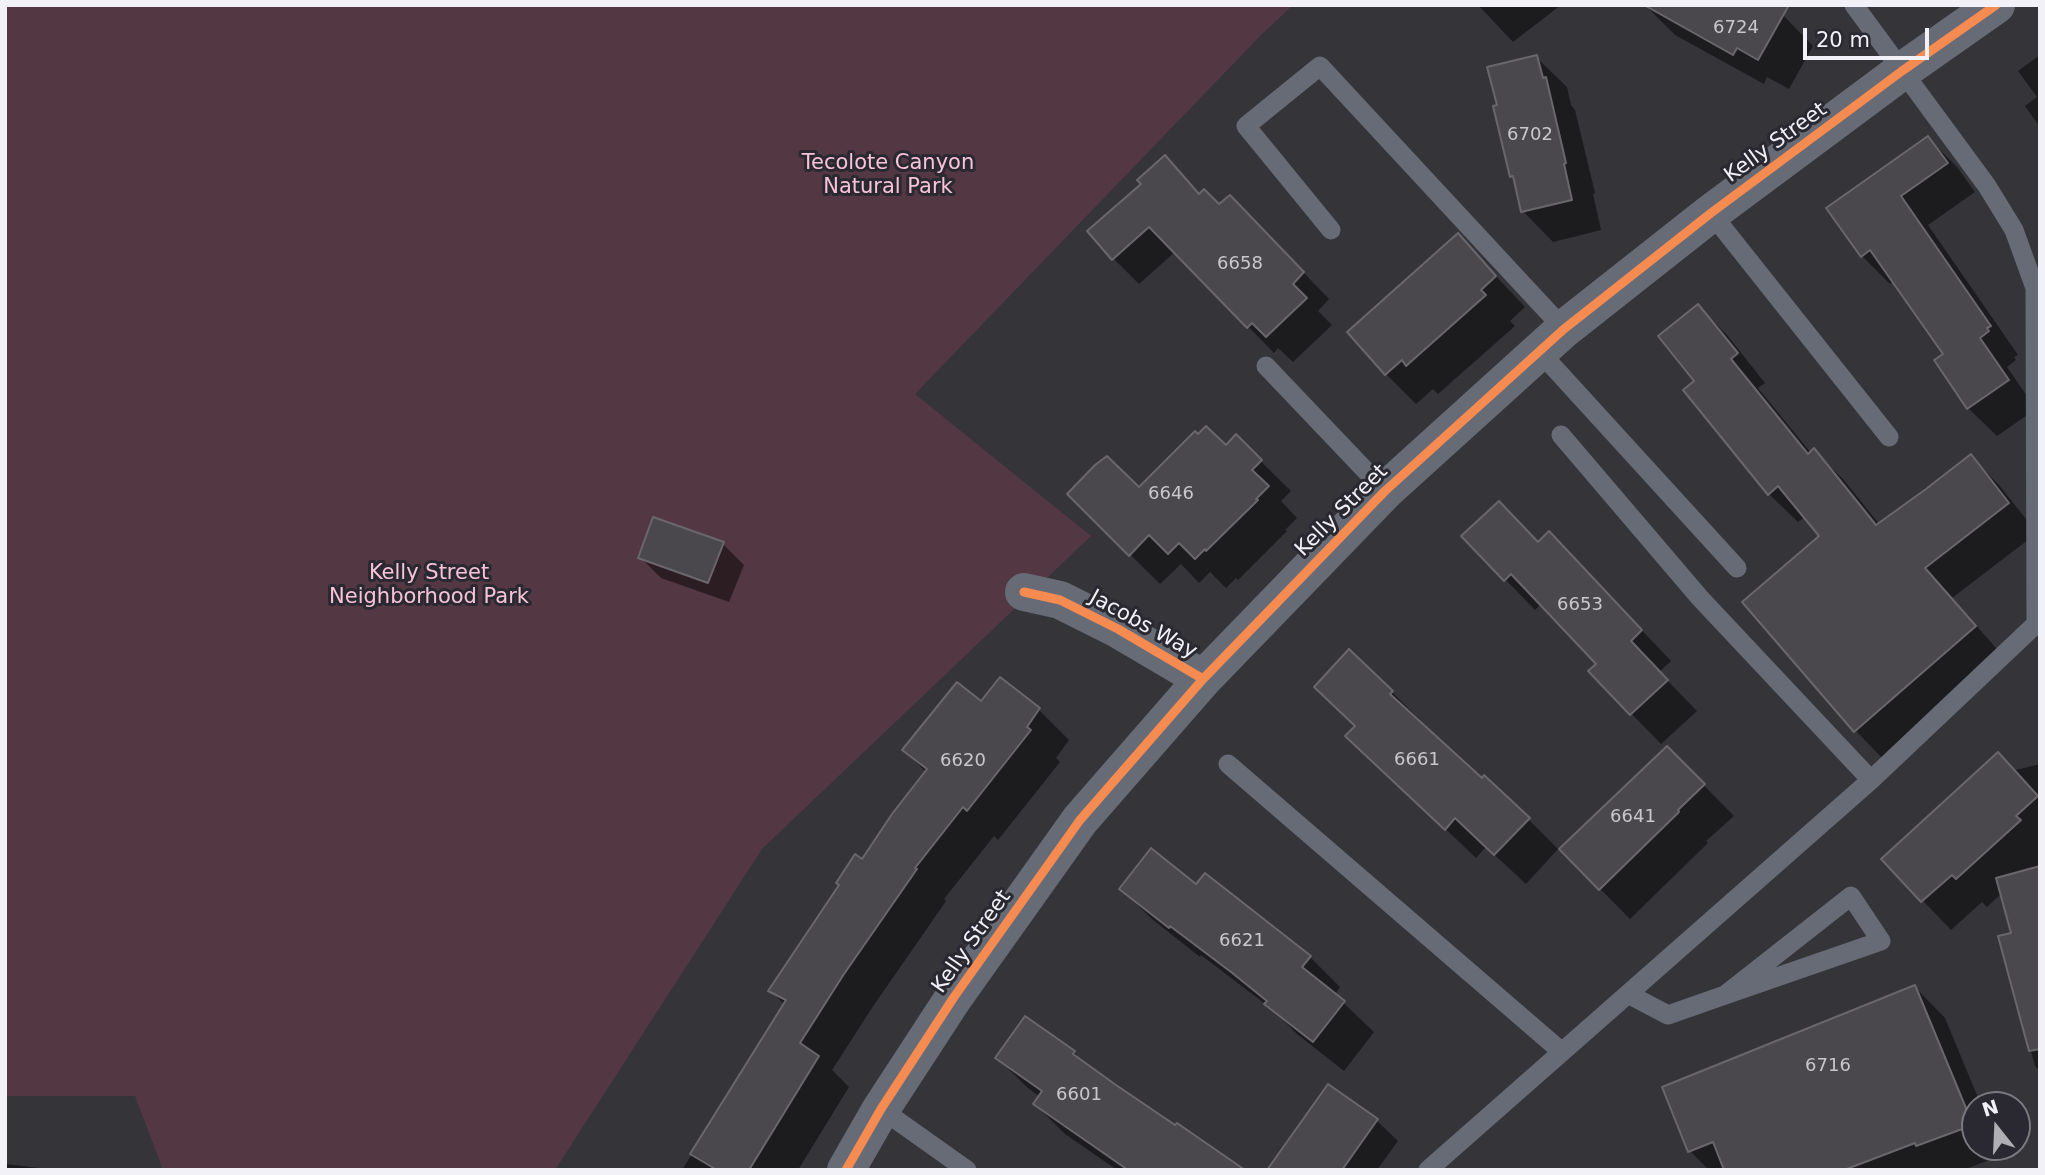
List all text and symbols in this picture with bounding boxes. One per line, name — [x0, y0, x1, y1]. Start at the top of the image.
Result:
scale bar — [1807, 14, 1933, 58]
house number: 6724 — [1713, 17, 1759, 39]
text: 20 m — [1816, 28, 1870, 52]
street label: Kelly Street — [1720, 97, 1832, 189]
house number: 6702 — [1507, 124, 1553, 146]
park label: Tecolote Canyon Natural Park — [802, 151, 974, 201]
house number: 6658 — [1217, 253, 1263, 275]
street label: Kelly Street — [1291, 460, 1393, 562]
house number: 6646 — [1148, 483, 1194, 505]
park label: Kelly Street Neighborhood Park — [329, 561, 529, 611]
street label: Jacobs Way — [1085, 585, 1201, 665]
house number: 6653 — [1557, 594, 1603, 616]
house number: 6661 — [1394, 749, 1440, 771]
house number: 6620 — [940, 750, 986, 772]
house number: 6641 — [1610, 806, 1656, 828]
street label: Kelly Street — [927, 886, 1017, 998]
house number: 6621 — [1219, 930, 1265, 952]
house number: 6716 — [1805, 1055, 1851, 1077]
house number: 6601 — [1056, 1084, 1102, 1106]
north arrow — [1961, 1091, 2031, 1161]
text: N — [1979, 1095, 2001, 1121]

